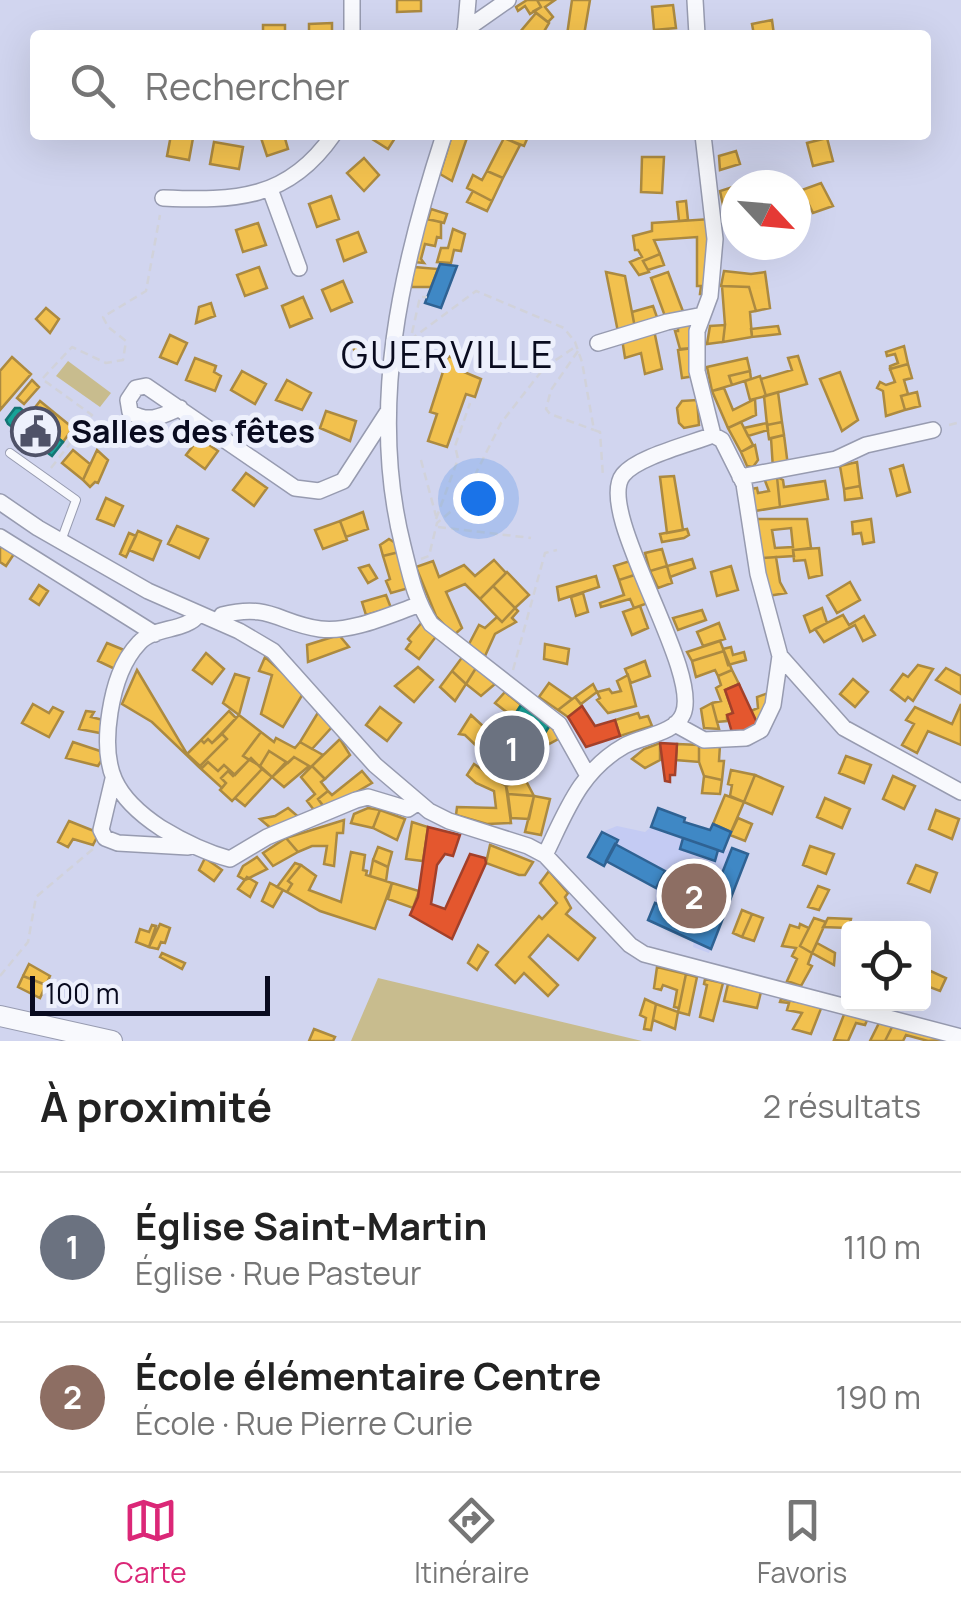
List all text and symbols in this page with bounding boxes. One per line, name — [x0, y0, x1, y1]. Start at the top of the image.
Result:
search box — [30, 30, 931, 140]
icon: search — [65, 58, 120, 113]
text: Rechercher — [145, 59, 350, 111]
north arrow — [721, 170, 811, 260]
district label: GUERVILLE — [341, 327, 555, 379]
public building icon: Salles des fêtes — [10, 406, 62, 458]
place label: Salles des fêtes — [71, 409, 315, 453]
your location — [453, 473, 504, 524]
pin: 1 — [480, 710, 544, 786]
pin: 2 — [662, 858, 726, 934]
map controls — [841, 921, 931, 1011]
button: locate — [841, 921, 931, 1011]
scale bar — [30, 971, 270, 1016]
text: 100 m — [45, 974, 119, 1012]
text: À proximité — [40, 1077, 272, 1135]
text: 2 résultats — [763, 1084, 921, 1128]
text: Église Saint-Martin — [135, 1199, 487, 1251]
text: 1 — [65, 1225, 80, 1269]
text: 110 m — [843, 1225, 921, 1269]
text: Église · Rue Pasteur — [135, 1251, 422, 1295]
text: École élémentaire Centre — [135, 1349, 601, 1401]
text: 2 — [63, 1375, 82, 1419]
text: 190 m — [836, 1375, 921, 1419]
text: École · Rue Pierre Curie — [135, 1401, 473, 1445]
tab: Carte — [114, 1493, 187, 1591]
tab: Itinéraire — [414, 1493, 529, 1591]
tab: Favoris — [757, 1493, 847, 1591]

